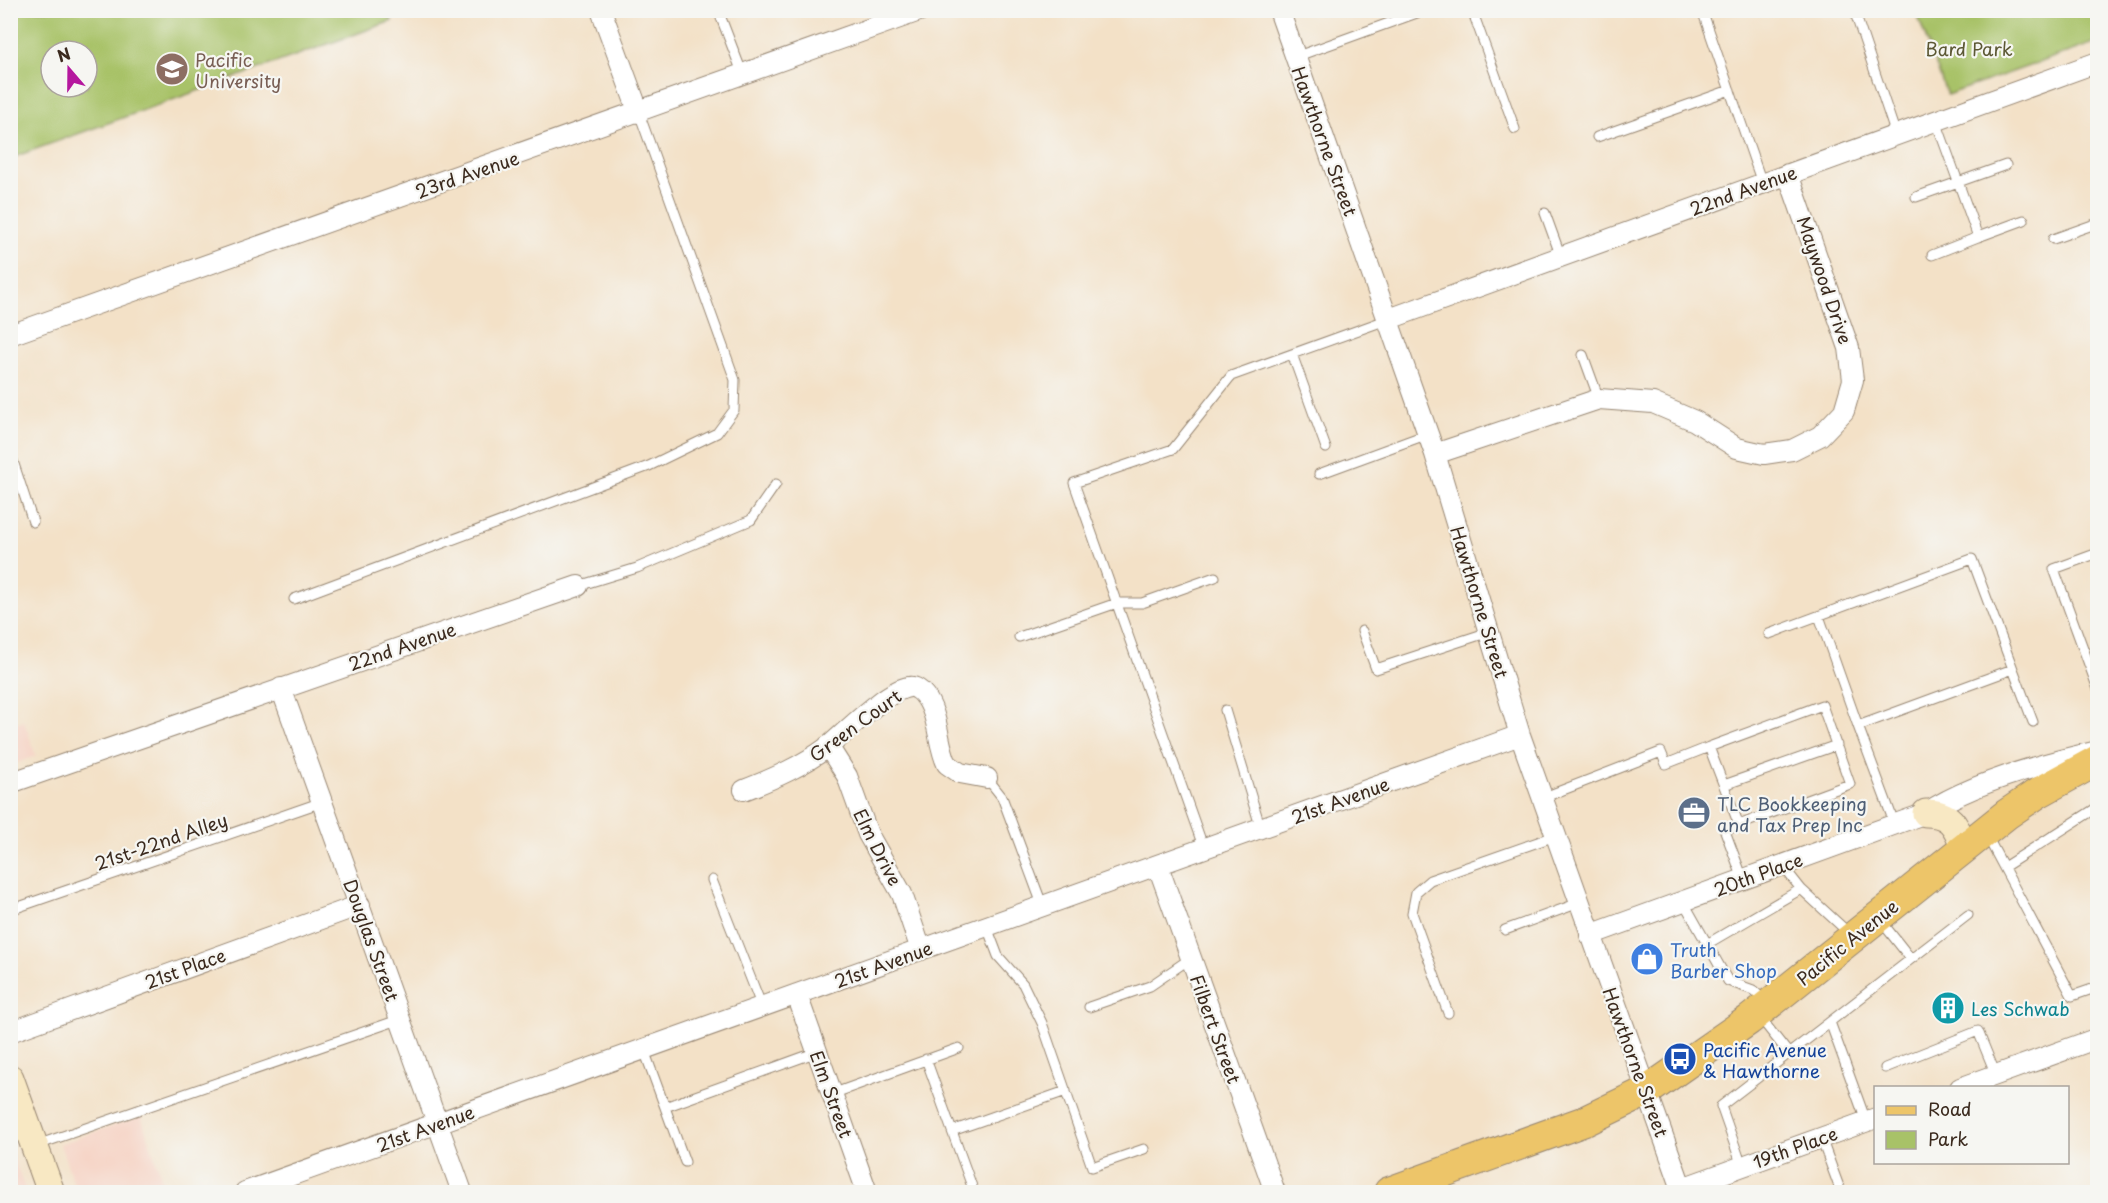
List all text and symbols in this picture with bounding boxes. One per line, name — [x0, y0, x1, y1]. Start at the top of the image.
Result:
park label: Bard Park — [1925, 35, 2013, 62]
north arrow — [39, 39, 99, 99]
text: N — [53, 41, 74, 67]
place label: Pacific University — [195, 46, 281, 94]
school or university icon: Pacific University — [154, 51, 190, 87]
street label: Hawthorne Street — [1285, 62, 1365, 220]
street label: 23rd Avenue — [412, 144, 523, 204]
street label: 22nd Avenue — [1686, 158, 1800, 222]
street label: Maywood Drive — [1791, 212, 1859, 348]
street label: Hawthorne Street — [1444, 523, 1516, 681]
street label: 22nd Avenue — [345, 615, 460, 677]
street label: Green Court — [803, 682, 907, 768]
street label: 21st Avenue — [1287, 770, 1393, 830]
place label: TLC Bookkeeping and Tax Prep Inc — [1717, 790, 1867, 838]
office icon: TLC Bookkeeping and Tax Prep Inc — [1676, 795, 1712, 831]
street label: Elm Drive — [847, 804, 909, 890]
street label: 21st-22nd Alley — [91, 806, 231, 876]
street label: 20th Place — [1710, 845, 1806, 903]
street label: Douglas Street — [337, 875, 407, 1005]
street label: Pacific Avenue — [1790, 892, 1904, 991]
street label: 21st Avenue — [830, 934, 936, 994]
place label: Truth Barber Shop — [1670, 936, 1777, 984]
street label: 21st Place — [141, 941, 229, 995]
shop icon: Truth Barber Shop — [1629, 941, 1665, 977]
street label: Filbert Street — [1184, 971, 1248, 1087]
street label: Hawthorne Street — [1596, 983, 1676, 1141]
building icon: Les Schwab — [1930, 990, 1966, 1026]
place label: Les Schwab — [1971, 995, 2070, 1022]
place label: Pacific Avenue & Hawthorne — [1703, 1036, 1827, 1084]
bus stop icon: Pacific Avenue & Hawthorne — [1662, 1041, 1698, 1077]
street label: Elm Street — [804, 1047, 860, 1141]
legend — [1874, 1086, 2069, 1164]
text: Road — [1928, 1095, 1972, 1122]
street label: 21st Avenue — [372, 1098, 478, 1158]
street label: 19th Place — [1749, 1119, 1841, 1175]
text: Park — [1928, 1125, 1968, 1152]

